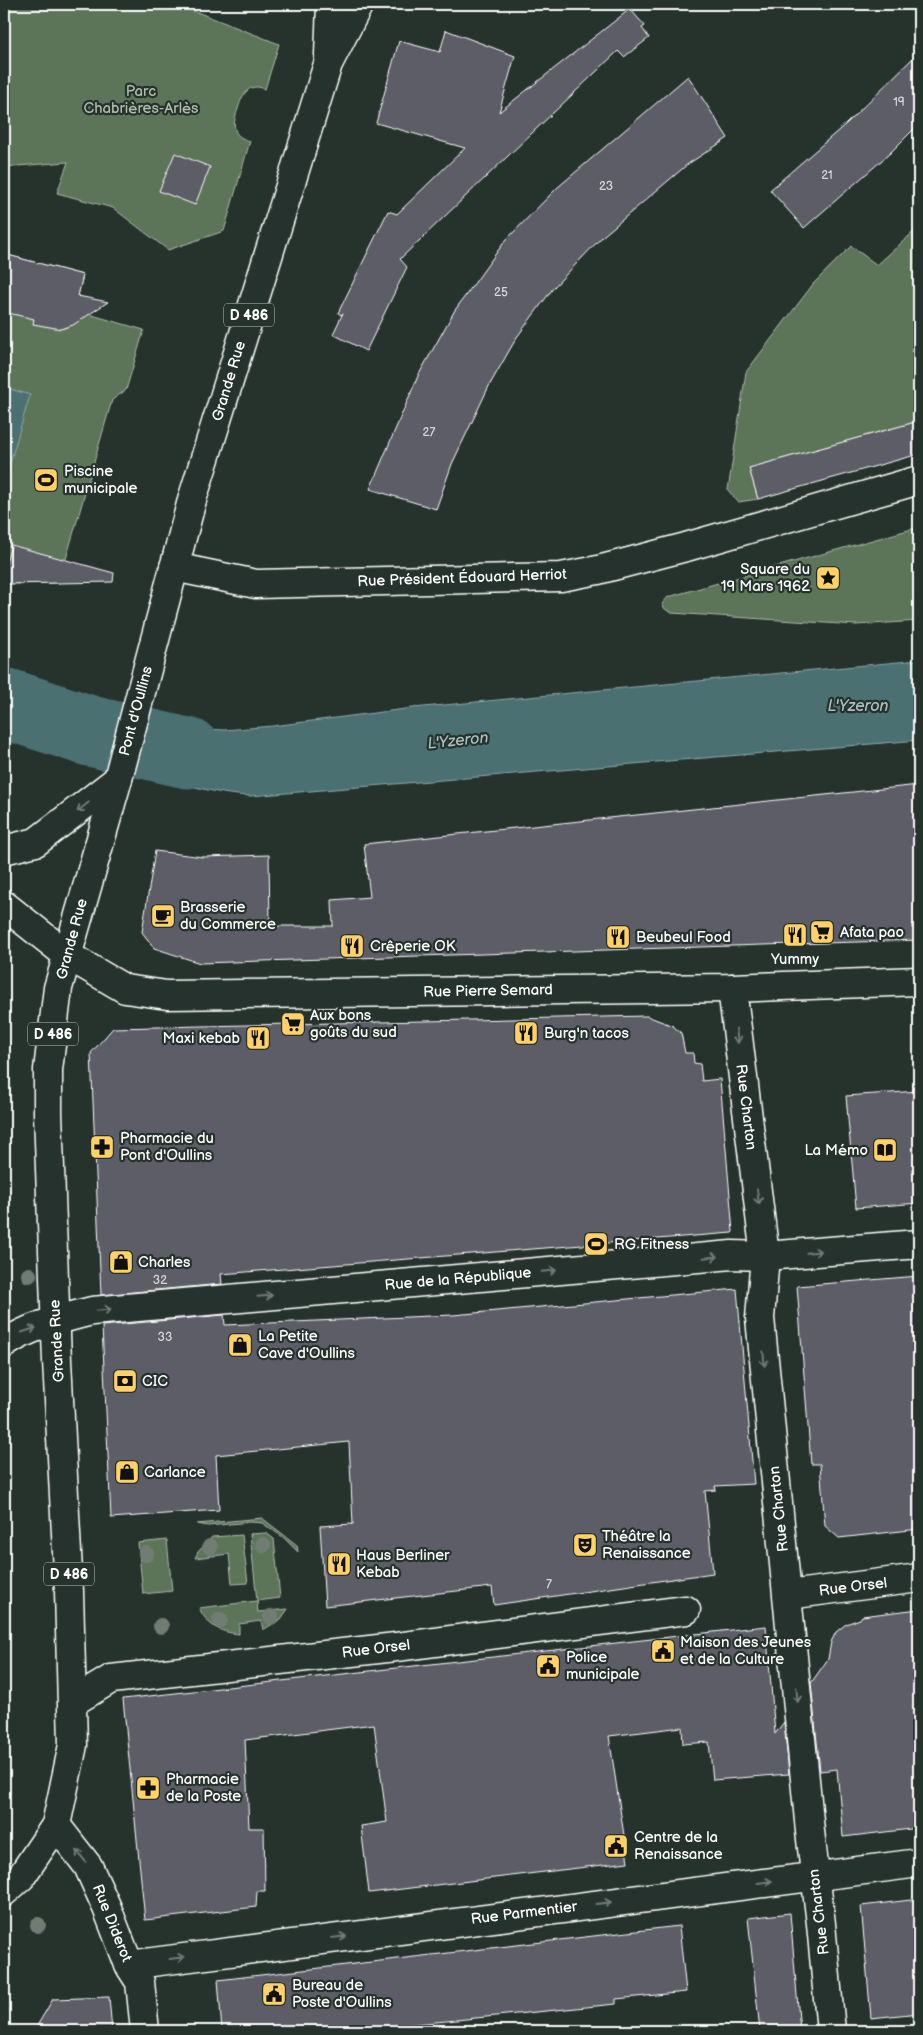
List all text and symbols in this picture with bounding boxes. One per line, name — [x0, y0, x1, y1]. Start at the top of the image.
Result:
park label: Parc Chabrières-Arlès — [84, 82, 199, 118]
house number: 19 — [893, 95, 905, 110]
house number: 21 — [821, 168, 833, 183]
house number: 23 — [599, 179, 613, 194]
house number: 25 — [494, 285, 508, 300]
road number: D 486 — [224, 304, 274, 326]
street label: Grande Rue — [208, 339, 250, 423]
house number: 27 — [423, 425, 436, 440]
place label: Piscine municipale — [64, 462, 138, 498]
sports icon: Piscine municipale — [33, 467, 59, 493]
place label: Square du 19 Mars 1962 — [721, 560, 810, 596]
street label: Rue Président Édouard Herriot — [357, 565, 567, 591]
place icon: Square du 19 Mars 1962 — [815, 565, 841, 591]
street label: Pont d'Oullins — [115, 663, 157, 758]
water label: L'Yzeron — [827, 697, 889, 716]
water label: L'Yzeron — [427, 728, 489, 754]
one-way arrow — [77, 801, 90, 812]
street label: Grande Rue — [52, 896, 92, 981]
place label: Brasserie du Commerce — [180, 898, 276, 934]
cafe icon: Brasserie du Commerce — [150, 903, 176, 929]
supermarket icon: Afata pao — [809, 919, 835, 945]
restaurant icon: Yummy — [782, 922, 808, 948]
place label: Afata pao — [840, 923, 904, 942]
restaurant icon: Beubeul Food — [605, 924, 631, 950]
place label: Beubeul Food — [636, 928, 731, 947]
restaurant icon: Crêperie OK — [339, 933, 365, 959]
place label: Crêperie OK — [370, 937, 456, 956]
place label: Yummy — [770, 950, 819, 969]
street label: Rue Pierre Semard — [423, 980, 553, 1002]
place label: Aux bons goûts du sud — [310, 1006, 397, 1042]
supermarket icon: Aux bons goûts du sud — [280, 1011, 306, 1037]
restaurant icon: Burg'n tacos — [513, 1020, 539, 1046]
road number: D 486 — [28, 1022, 78, 1046]
place label: Burg'n tacos — [544, 1024, 629, 1043]
restaurant icon: Maxi kebab — [245, 1025, 271, 1051]
one-way arrow — [732, 1028, 742, 1044]
place label: Maxi kebab — [163, 1029, 241, 1048]
street label: Rue Charton — [731, 1063, 761, 1151]
place label: Pharmacie du Pont d'Oullins — [120, 1129, 214, 1165]
pharmacy icon: Pharmacie du Pont d'Oullins — [89, 1134, 115, 1160]
library icon: La Mémo — [872, 1137, 898, 1163]
place label: La Mémo — [804, 1141, 868, 1160]
one-way arrow — [753, 1189, 763, 1205]
sports icon: RG Fitness — [583, 1231, 609, 1257]
place label: RG Fitness — [614, 1235, 690, 1254]
one-way arrow — [805, 1248, 821, 1257]
shop icon: Charles — [108, 1249, 134, 1275]
one-way arrow — [703, 1252, 719, 1262]
place label: Charles — [138, 1253, 191, 1272]
street label: Rue de la République — [384, 1263, 532, 1295]
one-way arrow — [541, 1266, 557, 1276]
house number: 32 — [153, 1273, 167, 1288]
one-way arrow — [257, 1291, 273, 1301]
street label: Grande Rue — [45, 1299, 69, 1383]
one-way arrow — [95, 1306, 111, 1315]
one-way arrow — [20, 1325, 36, 1334]
place label: La Petite Cave d'Oullins — [258, 1327, 356, 1363]
house number: 33 — [158, 1330, 172, 1345]
shop icon: La Petite Cave d'Oullins — [227, 1332, 253, 1358]
one-way arrow — [759, 1351, 769, 1367]
bank icon: CIC — [112, 1368, 138, 1394]
place label: CIC — [142, 1372, 168, 1391]
shop icon: Carlance — [114, 1459, 140, 1485]
place label: Carlance — [144, 1463, 206, 1482]
street label: Rue Charton — [765, 1465, 793, 1553]
place label: Théâtre la Renaissance — [602, 1527, 691, 1563]
theatre icon: Théâtre la Renaissance — [572, 1532, 598, 1558]
place label: Haus Berliner Kebab — [356, 1546, 450, 1582]
restaurant icon: Haus Berliner Kebab — [326, 1551, 352, 1577]
road number: D 486 — [44, 1562, 94, 1586]
street label: Rue Orsel — [818, 1573, 888, 1601]
house number: 7 — [546, 1577, 552, 1592]
place label: Maison des Jeunes et de la Culture — [680, 1633, 812, 1669]
street label: Rue Orsel — [341, 1635, 411, 1663]
public building icon: Maison des Jeunes et de la Culture — [650, 1638, 676, 1664]
place label: Police municipale — [566, 1648, 640, 1684]
public building icon: Police municipale — [535, 1653, 561, 1679]
one-way arrow — [792, 1687, 802, 1703]
place label: Pharmacie de la Poste — [166, 1770, 241, 1806]
pharmacy icon: Pharmacie de la Poste — [135, 1775, 161, 1801]
place label: Centre de la Renaissance — [634, 1828, 723, 1864]
public building icon: Centre de la Renaissance — [603, 1833, 629, 1859]
one-way arrow — [75, 1850, 86, 1863]
street label: Rue Charton — [804, 1868, 834, 1956]
one-way arrow — [757, 1877, 773, 1887]
street label: Rue Diderot — [88, 1881, 136, 1965]
street label: Rue Parmentier — [470, 1897, 579, 1929]
one-way arrow — [595, 1898, 611, 1908]
one-way arrow — [330, 1932, 346, 1942]
one-way arrow — [169, 1953, 185, 1963]
place label: Bureau de Poste d'Oullins — [292, 1976, 392, 2012]
public building icon: Bureau de Poste d'Oullins — [261, 1981, 287, 2007]

